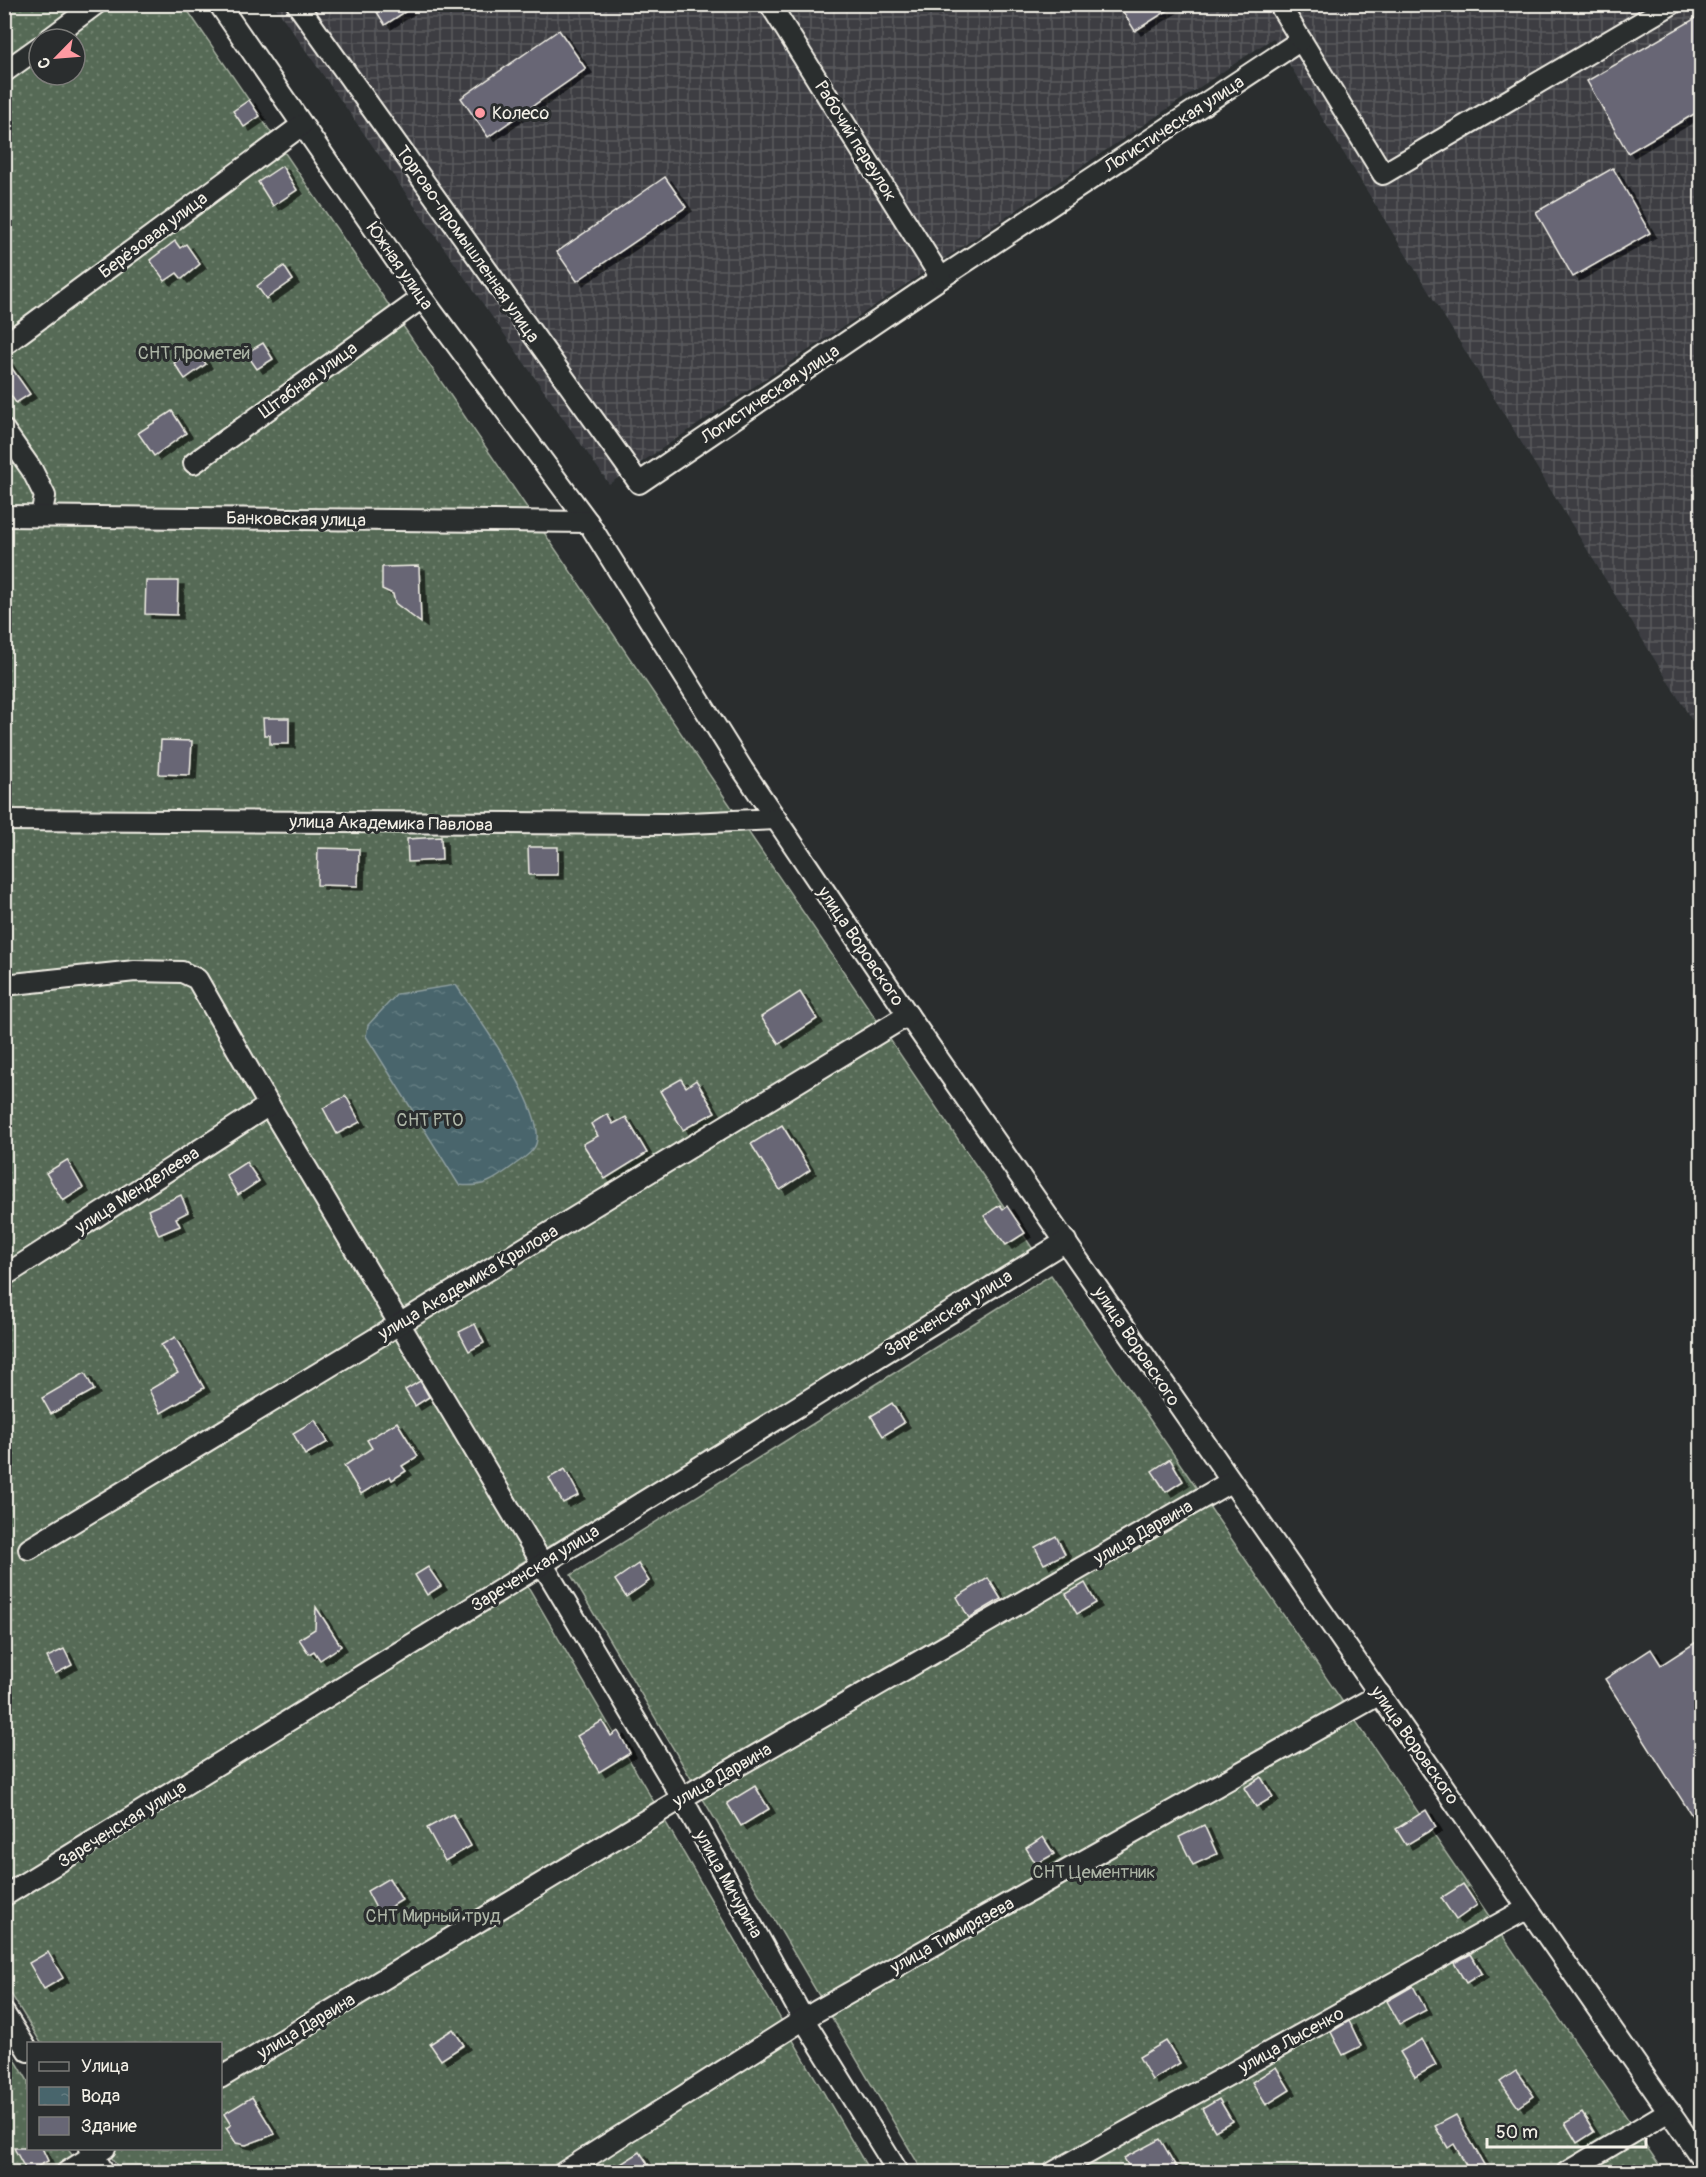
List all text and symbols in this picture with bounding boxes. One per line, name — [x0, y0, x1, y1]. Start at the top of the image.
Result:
north arrow — [27, 27, 87, 87]
text: С — [33, 54, 55, 72]
street label: Логистическая улица — [1099, 71, 1249, 179]
street label: Рабочий переулок — [809, 77, 902, 206]
place label: Колесо — [492, 102, 550, 125]
marker: Колесо — [473, 106, 487, 120]
street label: Торгово-промышленная улица — [391, 141, 545, 347]
street label: Берёзовая улица — [94, 187, 212, 284]
street label: Южная улица — [361, 218, 438, 314]
street label: Штабная улица — [254, 337, 362, 424]
street label: Логистическая улица — [696, 339, 844, 450]
park label: СНТ Прометей — [138, 342, 250, 365]
street label: Банковская улица — [226, 507, 366, 532]
street label: улица Академика Павлова — [288, 810, 493, 837]
street label: улица Воровского — [811, 881, 909, 1011]
park label: СНТ РТО — [397, 1109, 463, 1132]
street label: улица Менделеева — [70, 1142, 204, 1240]
street label: улица Академика Крылова — [373, 1220, 562, 1346]
street label: Зареченская улица — [880, 1265, 1017, 1362]
street label: улица Воровского — [1087, 1281, 1185, 1411]
street label: улица Дарвина — [1089, 1495, 1197, 1571]
street label: Зареченская улица — [467, 1520, 604, 1617]
street label: улица Воровского — [1365, 1681, 1464, 1809]
street label: улица Дарвина — [668, 1738, 776, 1814]
street label: Зареченская улица — [54, 1776, 191, 1873]
street label: улица Мичурина — [689, 1825, 768, 1942]
park label: СНТ Цементник — [1032, 1861, 1156, 1884]
street label: улица Тимирязева — [885, 1892, 1018, 1980]
park label: СНТ Мирный труд — [366, 1905, 501, 1928]
street label: улица Дарвина — [252, 1988, 360, 2065]
street label: улица Лысенко — [1234, 2002, 1348, 2079]
legend — [27, 2042, 222, 2150]
text: Улица — [81, 2055, 129, 2078]
text: Вода — [81, 2085, 120, 2108]
scale bar — [1487, 2111, 1646, 2149]
text: Здание — [81, 2115, 137, 2138]
text: 50 m — [1496, 2121, 1538, 2144]

